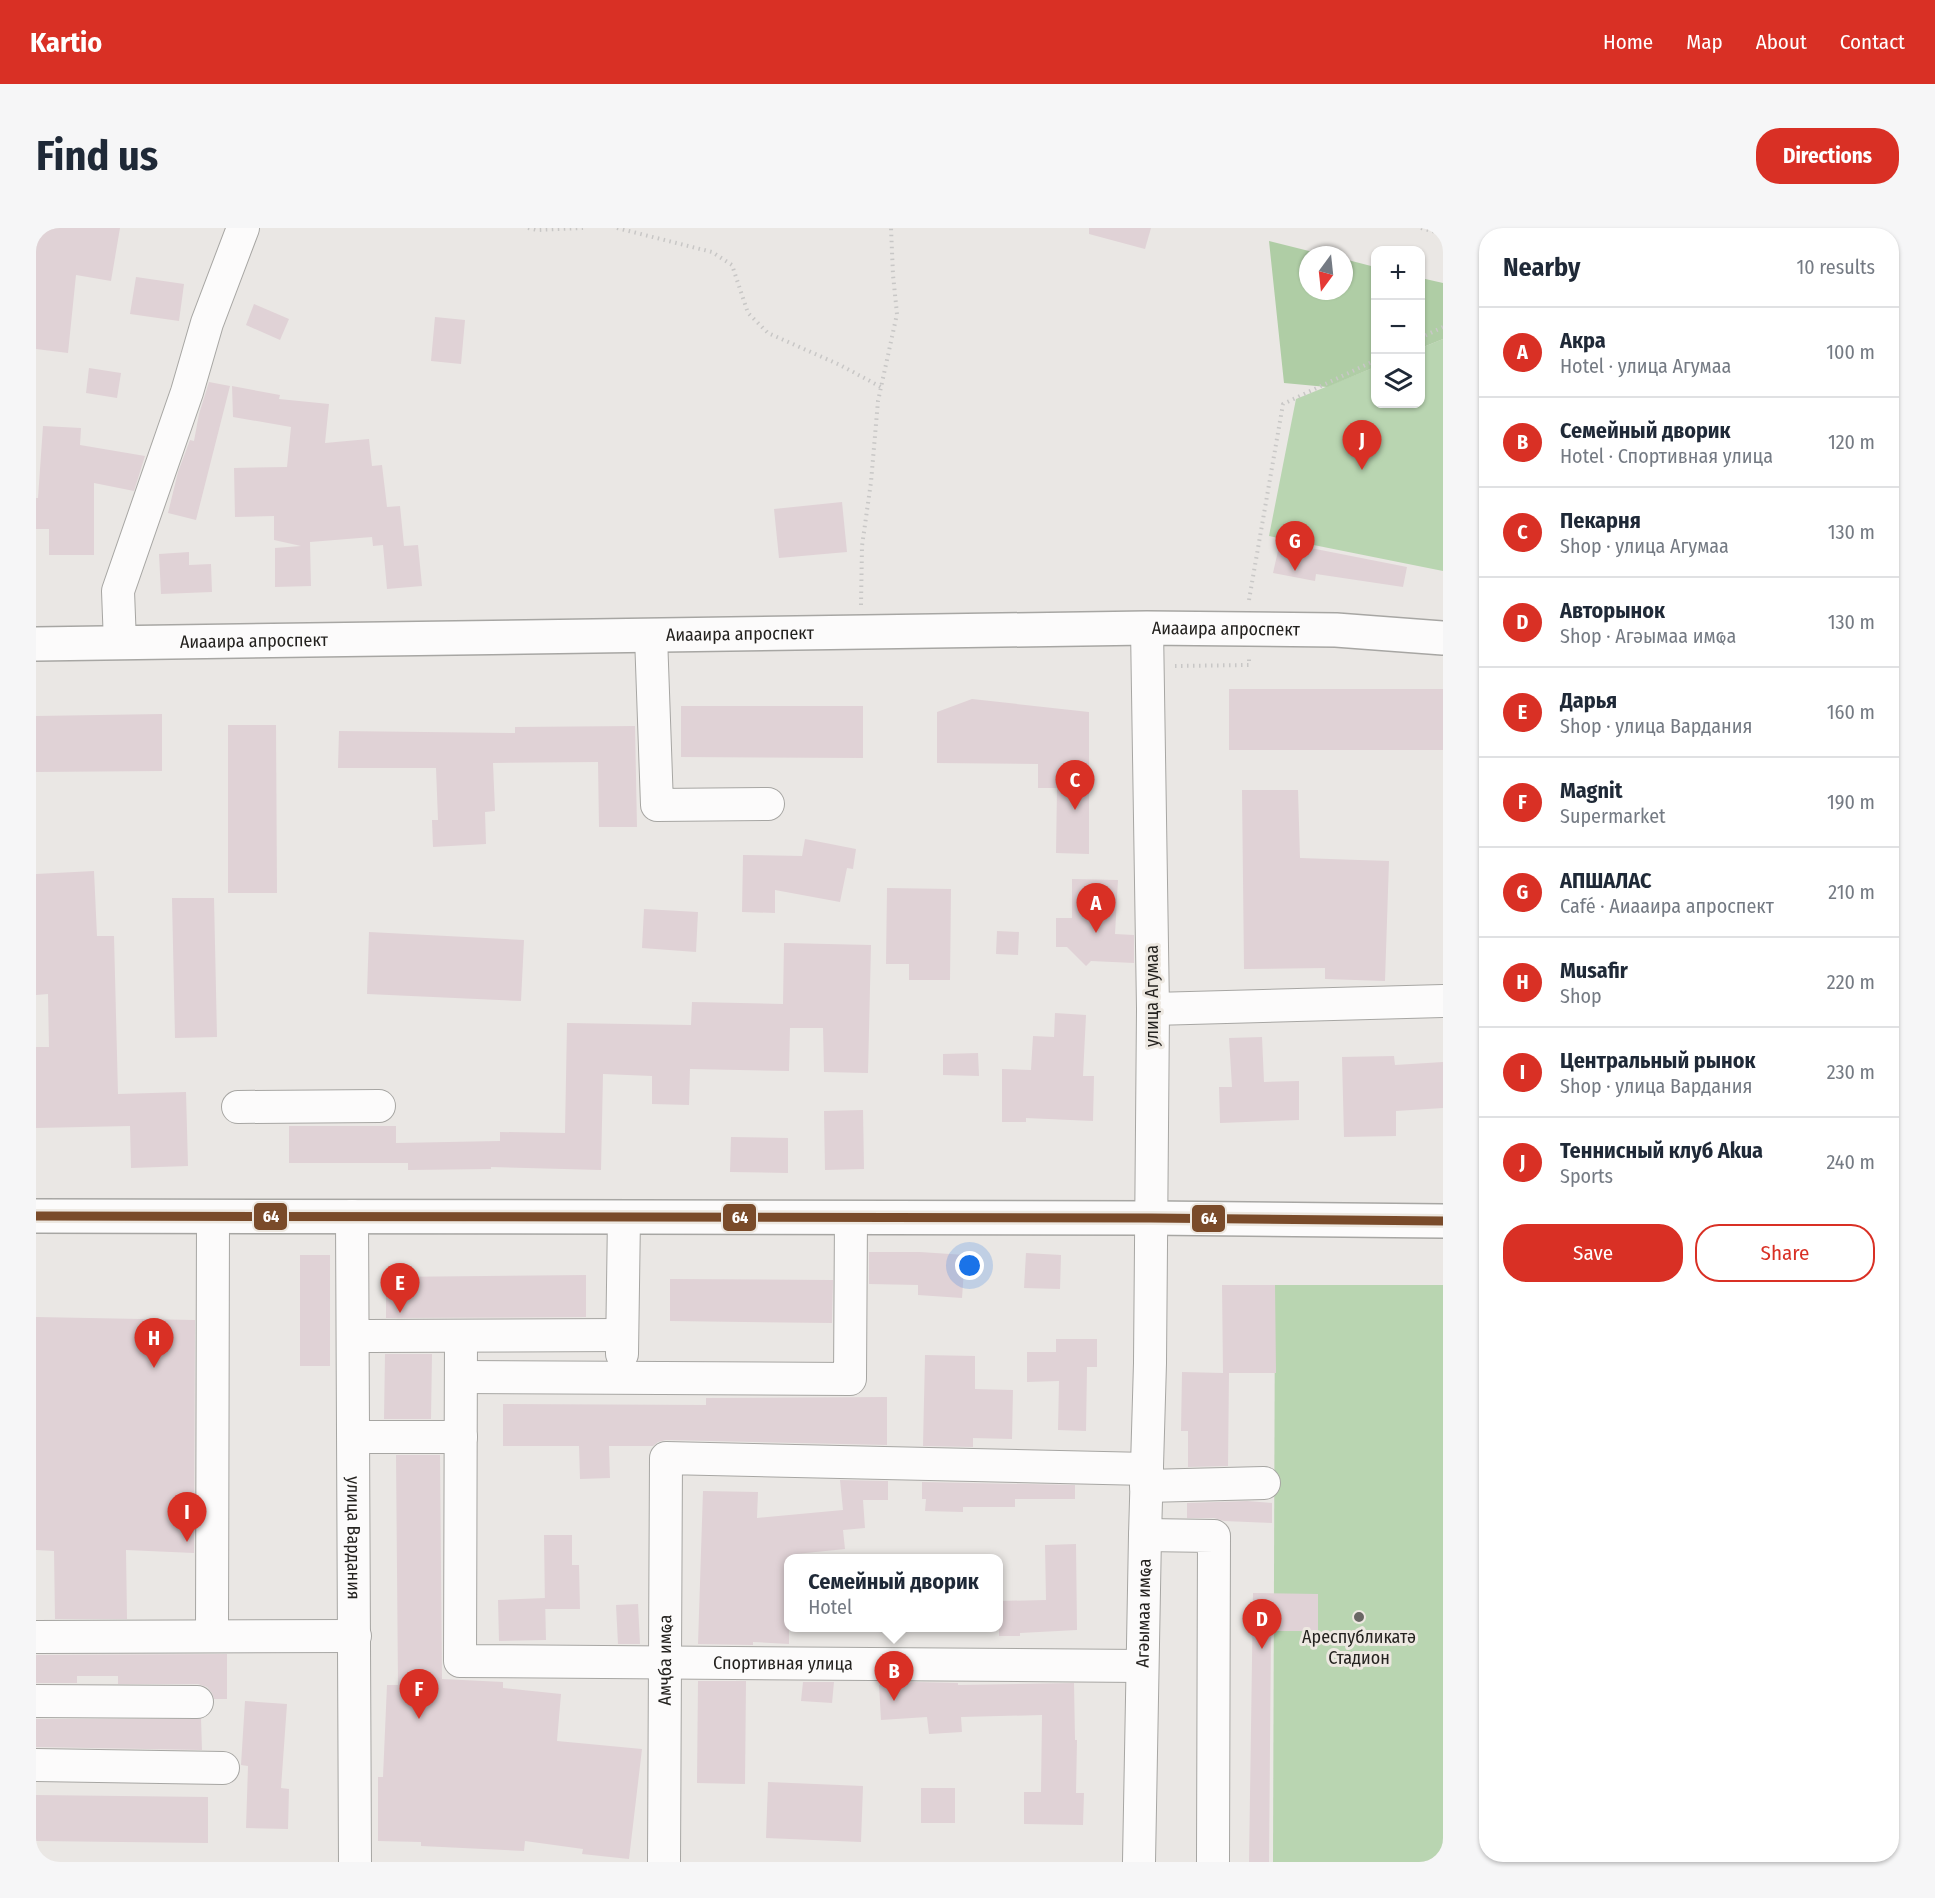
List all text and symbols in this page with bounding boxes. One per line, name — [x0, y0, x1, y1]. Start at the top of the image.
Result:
text: Kartio — [30, 26, 102, 59]
text: Home — [1603, 29, 1653, 55]
text: Map — [1686, 29, 1723, 55]
text: About — [1756, 29, 1807, 55]
text: Contact — [1840, 29, 1905, 55]
button: Directions — [1756, 128, 1899, 184]
text: Find us — [36, 131, 158, 181]
north arrow — [1299, 246, 1353, 300]
map controls — [1371, 246, 1425, 408]
button: + — [1371, 246, 1425, 300]
text: Nearby — [1503, 252, 1580, 283]
text: 10 results — [1796, 255, 1875, 279]
button: − — [1371, 300, 1425, 354]
text: Акра — [1560, 327, 1606, 354]
text: A — [1517, 340, 1528, 364]
text: 100 m — [1826, 340, 1875, 364]
button: layers — [1371, 354, 1425, 408]
text: Hotel · улица Агумаа — [1560, 354, 1731, 378]
text: Семейный дворик — [1560, 417, 1731, 444]
pin: J — [1342, 420, 1382, 470]
text: B — [1517, 430, 1528, 454]
text: 120 m — [1828, 430, 1875, 454]
text: Hotel · Спортивная улица — [1560, 444, 1773, 468]
text: Пекарня — [1560, 507, 1641, 534]
text: C — [1517, 520, 1528, 544]
text: 130 m — [1828, 520, 1875, 544]
pin: G — [1276, 522, 1314, 571]
text: Shop · улица Агумаа — [1560, 534, 1729, 558]
text: Авторынок — [1560, 597, 1665, 624]
text: D — [1517, 610, 1528, 634]
text: 130 m — [1828, 610, 1875, 634]
street label: Аиааира апроспект — [1152, 617, 1301, 641]
street label: Аиааира апроспект — [666, 622, 815, 646]
text: Shop · Агәымаа имҩа — [1560, 624, 1736, 648]
street label: Аиааира апроспект — [180, 629, 329, 653]
text: Дарья — [1560, 687, 1617, 714]
text: E — [1518, 700, 1527, 724]
text: 160 m — [1827, 700, 1875, 724]
text: Shop · улица Вардания — [1560, 714, 1752, 738]
pin: C — [1056, 760, 1094, 810]
text: Magnit — [1560, 777, 1622, 804]
text: F — [1518, 790, 1527, 814]
text: 190 m — [1827, 790, 1875, 814]
text: Supermarket — [1560, 804, 1666, 828]
text: АПШАЛАС — [1560, 867, 1651, 894]
text: G — [1517, 880, 1528, 904]
text: 210 m — [1828, 880, 1875, 904]
pin: A — [1076, 884, 1116, 933]
text: Café · Аиааира апроспект — [1560, 894, 1774, 918]
street label: улица Агумаа — [1141, 945, 1163, 1047]
text: Musafir — [1560, 957, 1628, 984]
text: H — [1516, 970, 1529, 994]
text: 220 m — [1827, 970, 1875, 994]
text: Shop — [1560, 984, 1602, 1008]
text: Центральный рынок — [1560, 1047, 1756, 1074]
text: I — [1520, 1060, 1525, 1084]
text: 230 m — [1827, 1060, 1875, 1084]
text: Shop · улица Вардания — [1560, 1074, 1752, 1098]
text: Теннисный клуб Akua — [1560, 1137, 1763, 1164]
text: J — [1520, 1150, 1525, 1174]
text: 240 m — [1826, 1150, 1875, 1174]
text: Sports — [1560, 1164, 1613, 1188]
line badge: 64 — [253, 1202, 288, 1231]
line badge: 64 — [722, 1203, 757, 1232]
line badge: 64 — [1191, 1204, 1226, 1233]
text: 64 — [263, 1207, 279, 1226]
text: 64 — [732, 1208, 748, 1227]
text: 64 — [1201, 1209, 1217, 1228]
button: Save — [1503, 1224, 1683, 1282]
button: Share — [1695, 1224, 1875, 1282]
your location — [955, 1251, 984, 1280]
pin: E — [380, 1264, 420, 1313]
pin: H — [134, 1318, 174, 1368]
street label: улица Вардания — [342, 1476, 365, 1600]
pin: I — [168, 1492, 206, 1542]
popup — [784, 1554, 1003, 1632]
street label: Агәымаа имҩа — [1132, 1558, 1156, 1668]
text: Семейный дворик — [808, 1568, 979, 1595]
text: Hotel — [808, 1595, 852, 1619]
pin: D — [1242, 1600, 1282, 1649]
marker: Ареспубликатә Стадион — [1352, 1610, 1366, 1624]
street label: Амҷба имҩа — [654, 1614, 676, 1705]
place label: Ареспубликатә Стадион — [1302, 1626, 1416, 1669]
street label: Спортивная улица — [713, 1652, 853, 1675]
pin: B — [874, 1652, 914, 1701]
pin: F — [400, 1670, 439, 1719]

